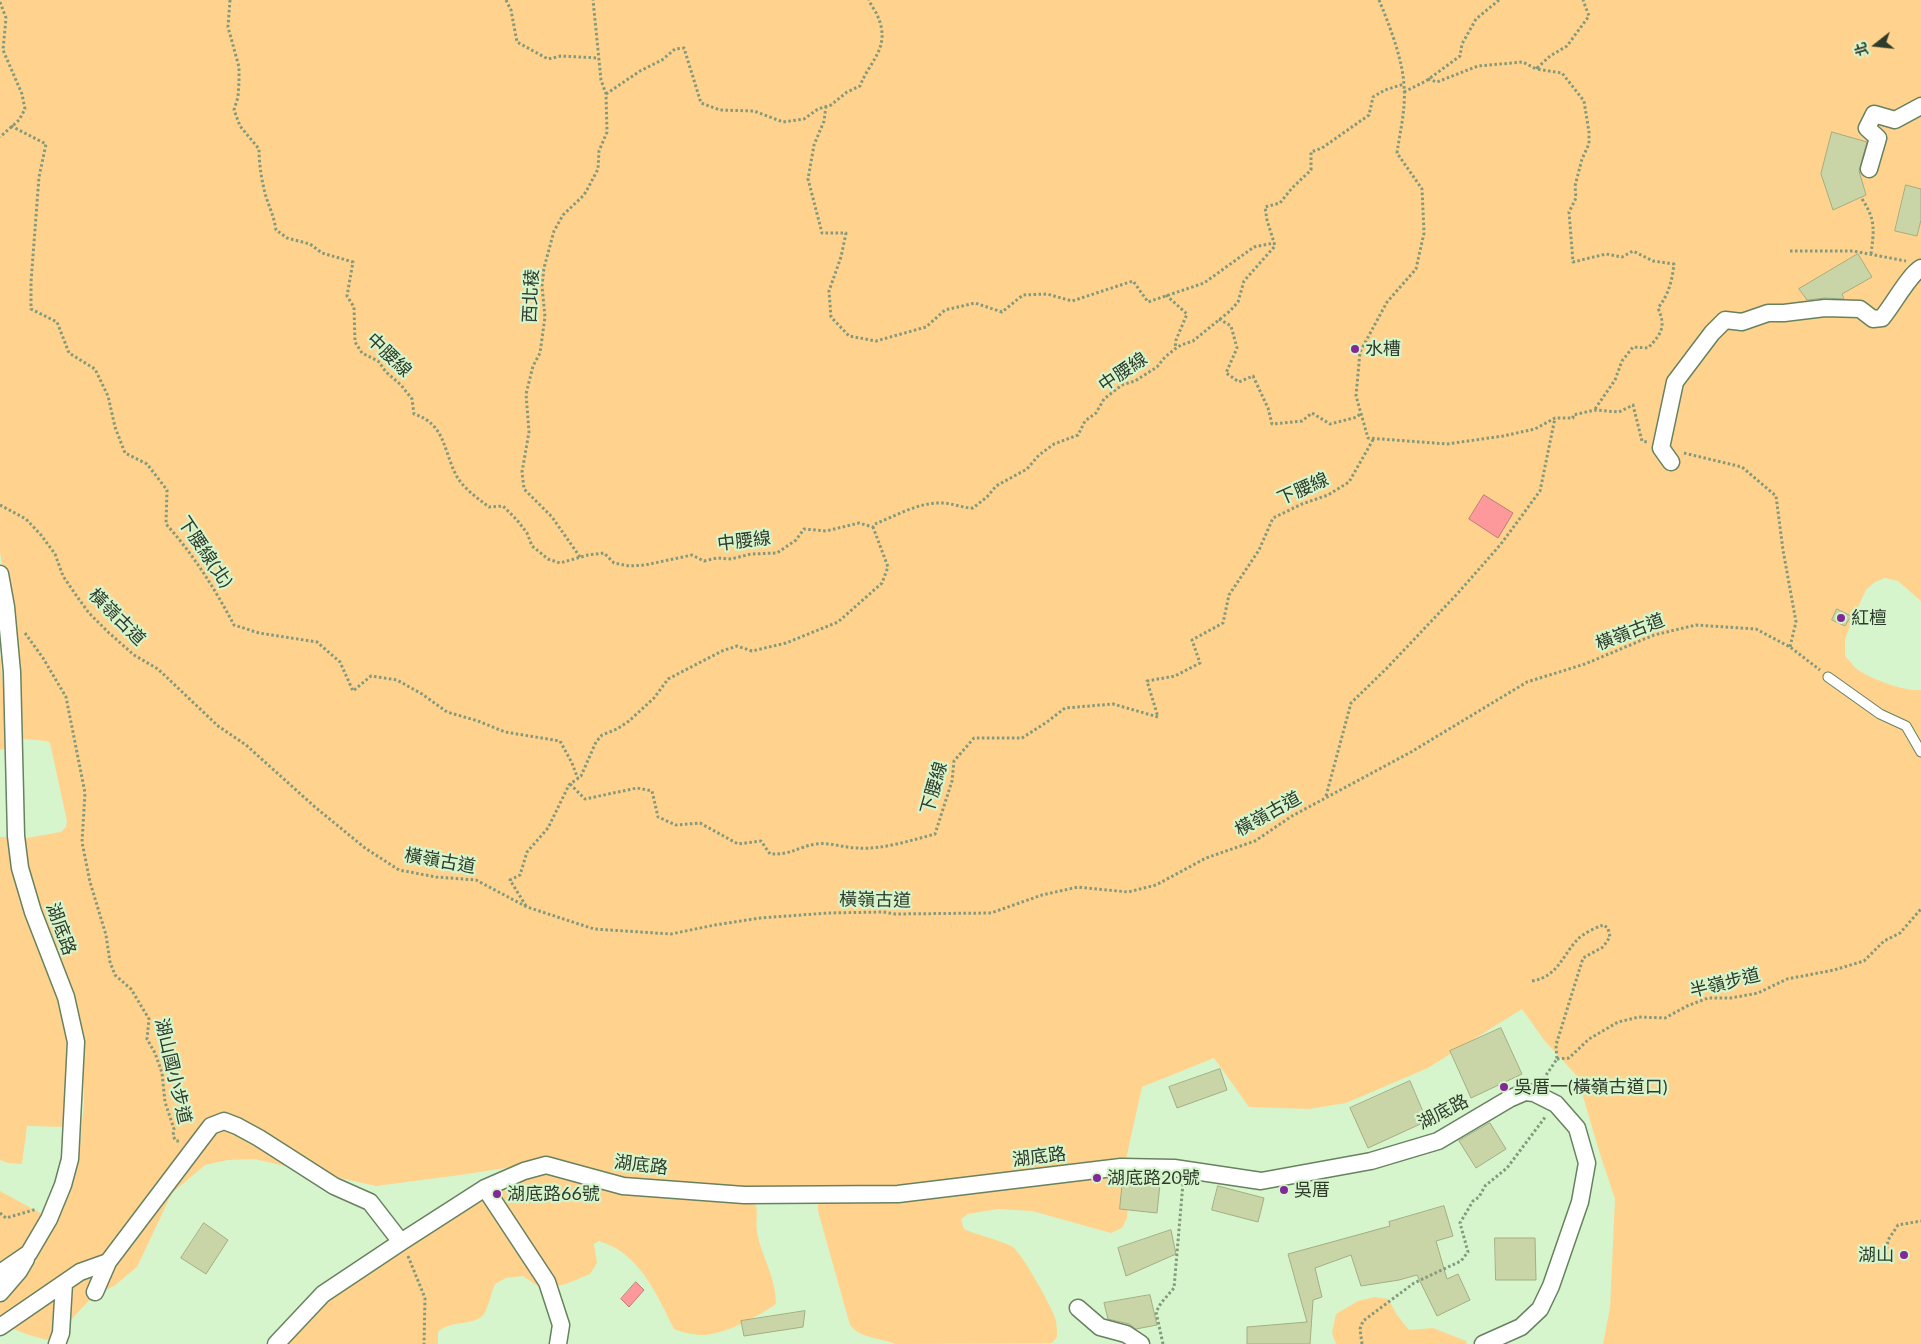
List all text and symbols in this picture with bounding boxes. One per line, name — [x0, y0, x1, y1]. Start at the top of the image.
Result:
north arrow — [1851, 20, 1901, 70]
text: 北 — [1851, 40, 1871, 58]
street label: 西北稜 — [519, 268, 543, 324]
street label: 中腰線 — [362, 328, 416, 382]
place label: 水槽 — [1365, 338, 1401, 360]
marker: 水槽 — [1349, 343, 1361, 355]
street label: 中腰線 — [1095, 348, 1151, 396]
street label: 下腰線 — [1274, 468, 1332, 510]
street label: 下腰線(北) — [173, 512, 237, 592]
street label: 中腰線 — [716, 527, 772, 555]
street label: 橫嶺古道 — [84, 584, 150, 650]
place label: 紅檀 — [1851, 607, 1887, 629]
street label: 橫嶺古道 — [1593, 609, 1667, 655]
marker: 紅檀 — [1835, 612, 1847, 624]
street label: 下腰線 — [916, 759, 952, 817]
street label: 橫嶺古道 — [1231, 787, 1305, 841]
street label: 橫嶺古道 — [403, 844, 477, 878]
street label: 橫嶺古道 — [839, 889, 911, 911]
street label: 湖底路 — [42, 900, 80, 958]
street label: 半嶺步道 — [1687, 964, 1763, 1002]
street label: 湖山國小步道 — [150, 1016, 196, 1126]
place label: 吳厝一(橫嶺古道口) — [1514, 1076, 1668, 1098]
marker: 吳厝一(橫嶺古道口) — [1498, 1081, 1510, 1093]
street label: 湖底路 — [1414, 1090, 1472, 1134]
street label: 湖底路 — [1011, 1143, 1067, 1171]
street label: 湖底路 — [613, 1151, 669, 1179]
place label: 湖底路20號 — [1107, 1167, 1200, 1189]
marker: 湖底路20號 — [1091, 1172, 1103, 1184]
place label: 吳厝 — [1294, 1179, 1330, 1201]
place label: 湖底路66號 — [507, 1183, 600, 1205]
marker: 吳厝 — [1278, 1184, 1290, 1196]
marker: 湖底路66號 — [491, 1188, 503, 1200]
place label: 湖山 — [1858, 1244, 1894, 1266]
marker: 湖山 — [1898, 1249, 1910, 1261]

